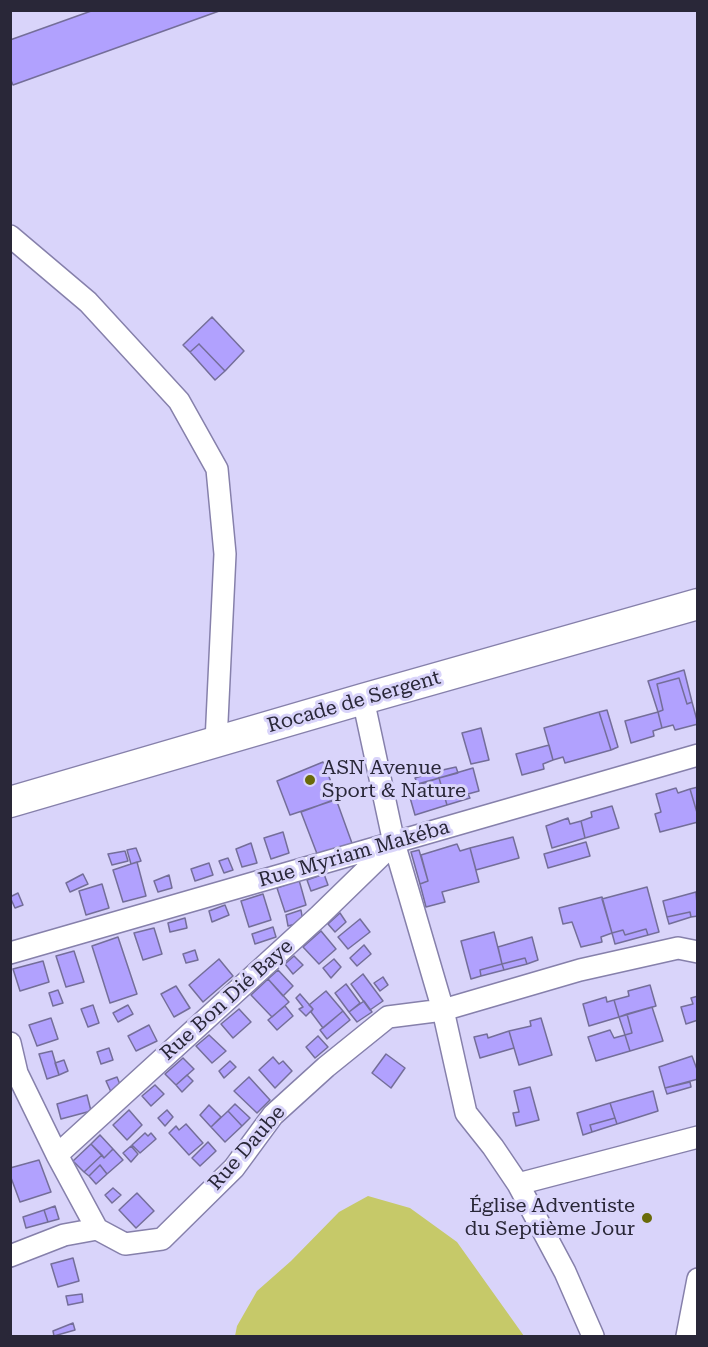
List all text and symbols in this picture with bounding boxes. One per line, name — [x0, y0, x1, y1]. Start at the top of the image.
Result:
street label: Rocade de Sergent — [265, 666, 443, 738]
place label: ASN Avenue Sport & Nature — [322, 756, 466, 803]
marker: ASN Avenue Sport & Nature — [303, 773, 317, 787]
street label: Rue Myriam Makéba — [256, 815, 452, 893]
street label: Rue Bon Dié Baye — [156, 934, 298, 1066]
street label: Rue Daube — [204, 1101, 290, 1195]
place label: Église Adventiste du Septième Jour — [465, 1194, 635, 1241]
marker: Église Adventiste du Septième Jour — [640, 1211, 654, 1225]

